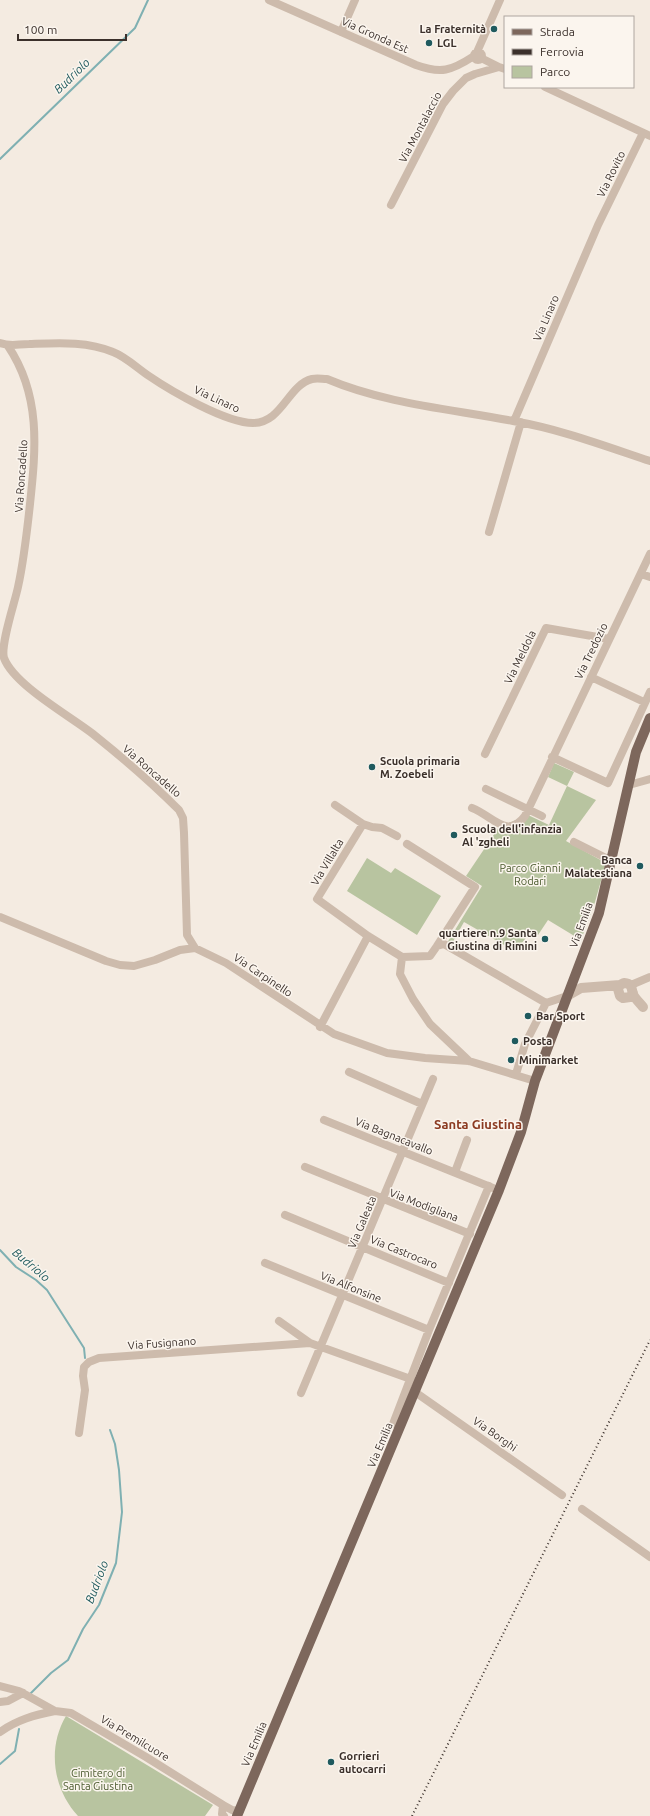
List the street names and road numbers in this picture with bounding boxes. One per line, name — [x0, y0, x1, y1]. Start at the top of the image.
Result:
street label: Via Gronda Est — [340, 15, 411, 55]
street label: Via Montalaccio — [396, 90, 444, 164]
street label: Via Rovito — [595, 149, 627, 199]
street label: Via Linaro — [531, 293, 561, 343]
street label: Via Linaro — [192, 383, 242, 415]
street label: Via Roncadello — [12, 439, 30, 513]
street label: Via Tredozio — [572, 621, 610, 681]
street label: Via Meldola — [502, 628, 538, 686]
street label: Via Roncadello — [120, 742, 184, 800]
street label: Via Villalta — [308, 836, 346, 888]
street label: Via Emilia — [567, 901, 595, 949]
street label: Via Carpinello — [231, 951, 295, 999]
street label: Via Bagnacavallo — [353, 1115, 435, 1157]
street label: Via Modigliana — [388, 1186, 460, 1224]
street label: Via Galeata — [346, 1194, 378, 1250]
street label: Via Castrocaro — [369, 1233, 439, 1271]
street label: Via Alfonsine — [319, 1269, 383, 1305]
street label: Via Fusignano — [127, 1335, 197, 1351]
street label: Via Borghi — [471, 1414, 519, 1454]
street label: Via Emilia — [365, 1421, 395, 1469]
street label: Via Premilcuore — [98, 1713, 172, 1763]
street label: Via Emilia — [239, 1720, 269, 1768]

